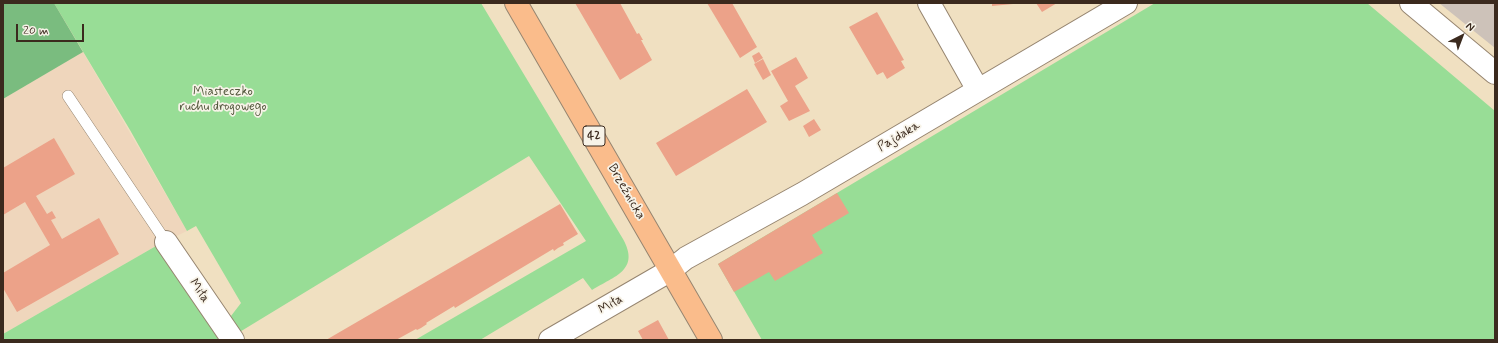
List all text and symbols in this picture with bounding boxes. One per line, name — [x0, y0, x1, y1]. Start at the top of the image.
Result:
scale bar — [18, 16, 86, 42]
north arrow — [1442, 16, 1482, 56]
text: N — [1463, 19, 1477, 35]
text: 20 m — [23, 23, 49, 39]
park label: Miasteczko ruchu drogowego — [179, 84, 267, 115]
street label: Pajdaka — [875, 118, 923, 156]
road number: 42 — [583, 126, 605, 146]
street label: Brzeźnicka — [604, 162, 648, 222]
street label: Miła — [185, 276, 213, 306]
street label: Miła — [596, 292, 626, 318]

